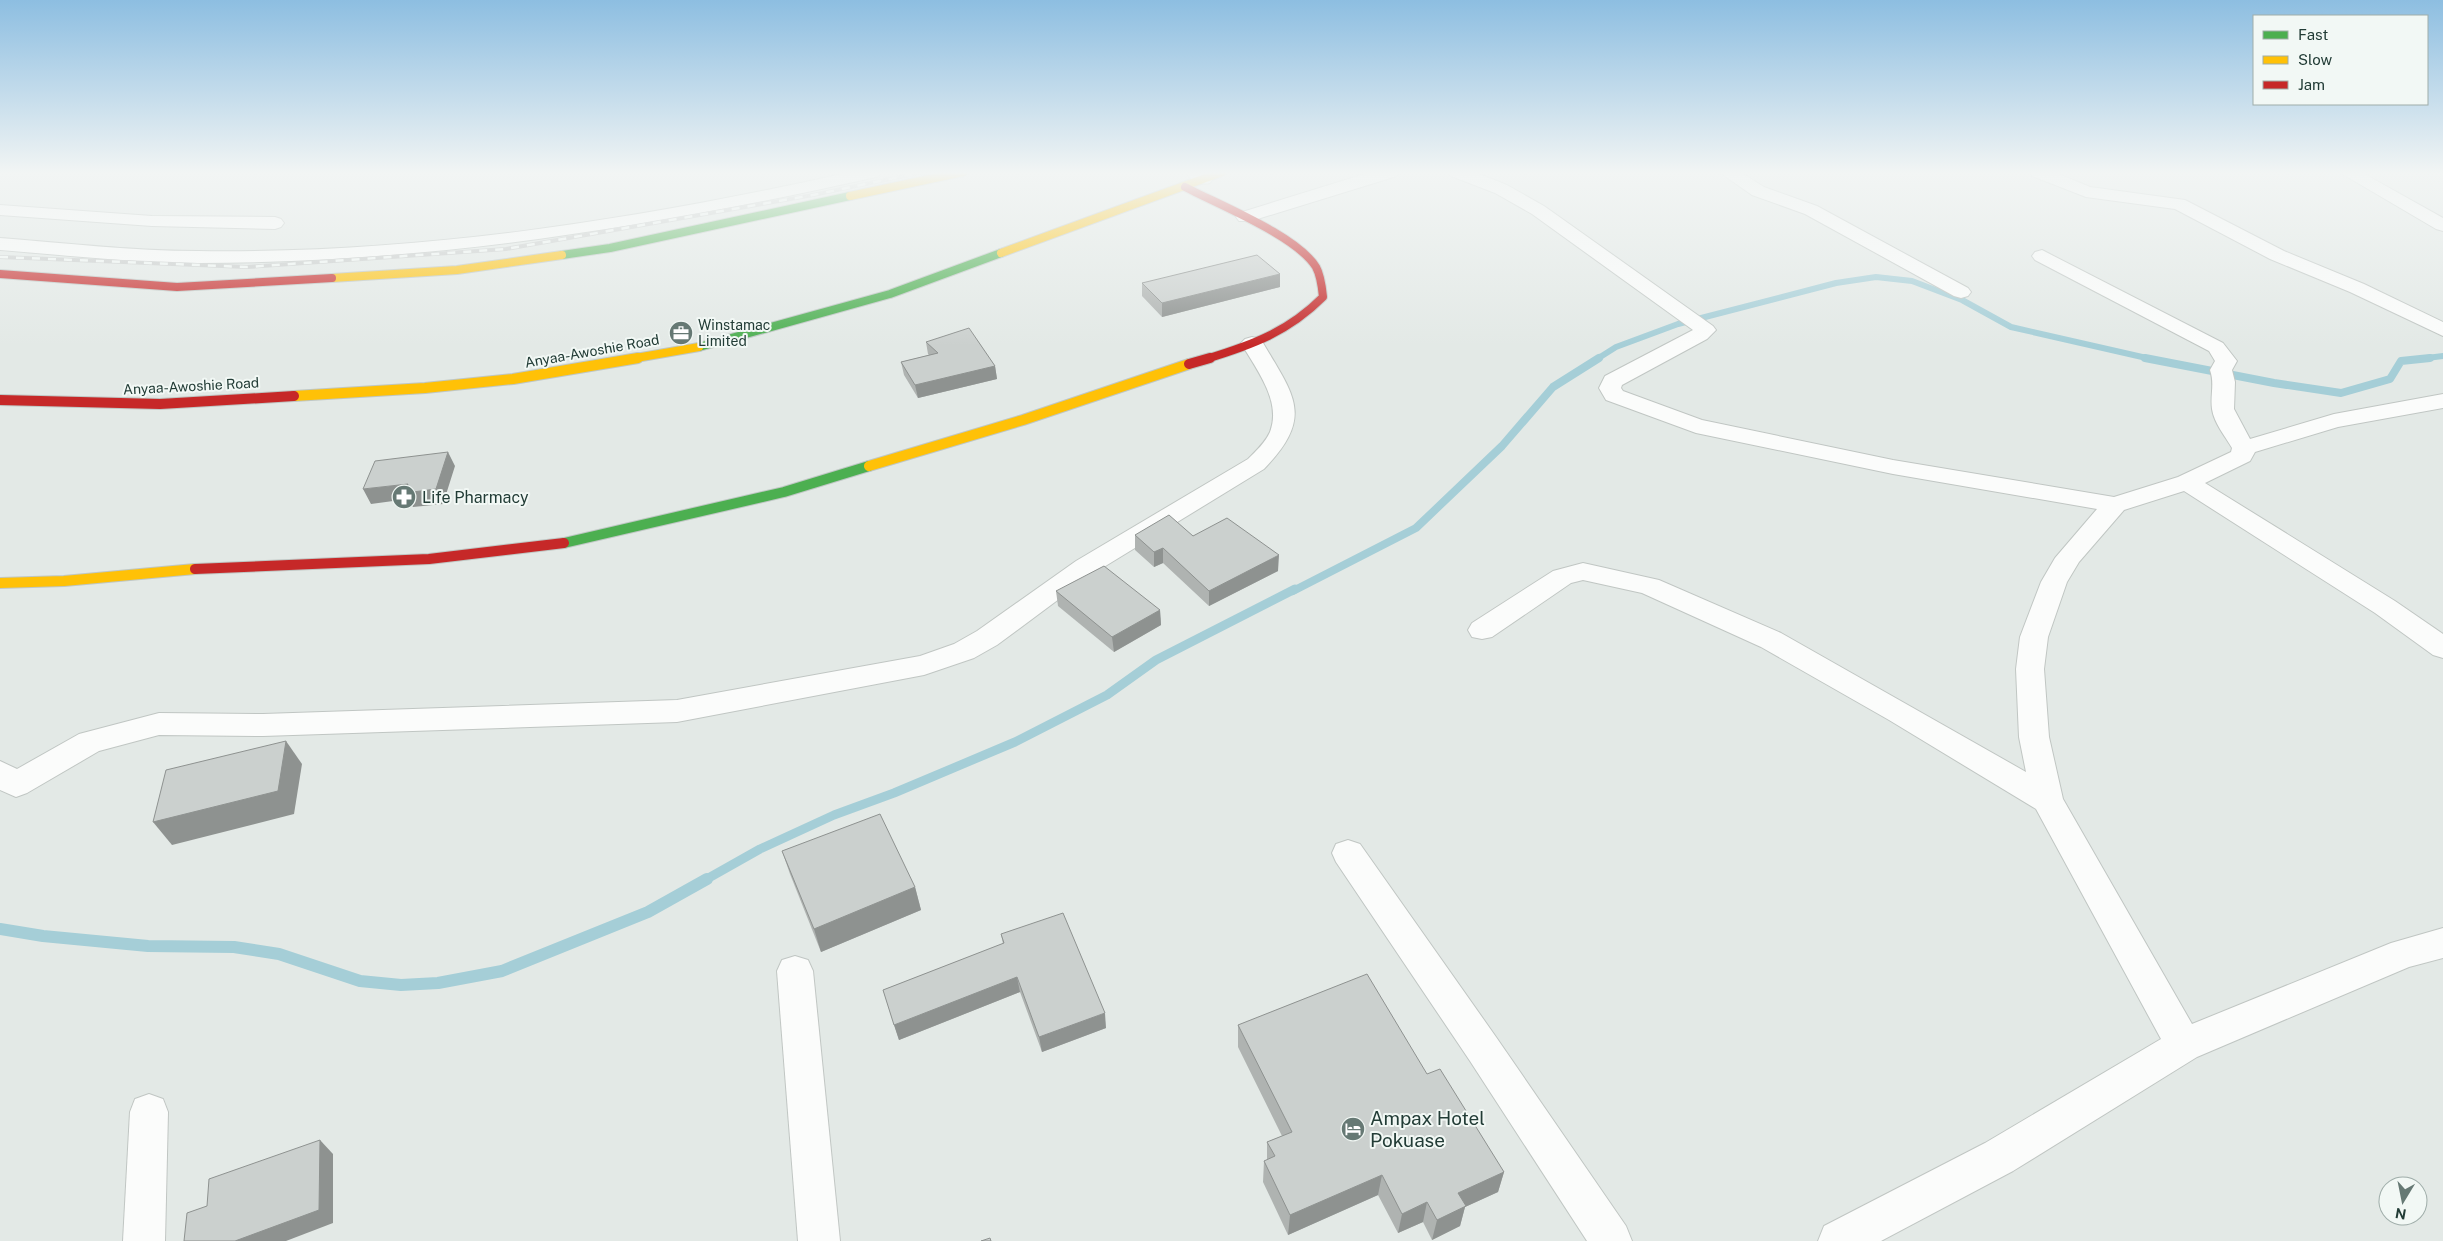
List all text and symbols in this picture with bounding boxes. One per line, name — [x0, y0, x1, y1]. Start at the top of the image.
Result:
legend — [2253, 15, 2428, 105]
text: Fast — [2298, 26, 2328, 43]
text: Slow — [2298, 51, 2333, 68]
text: Jam — [2298, 76, 2325, 93]
place label: Winstamac Limited — [698, 317, 770, 349]
office icon: Winstamac Limited — [668, 320, 694, 346]
street label: Anyaa-Awoshie Road — [524, 331, 660, 371]
street label: Anyaa-Awoshie Road — [123, 374, 259, 398]
pharmacy icon: Life Pharmacy — [391, 484, 417, 510]
place label: Life Pharmacy — [422, 488, 529, 507]
place label: Ampax Hotel Pokuase — [1370, 1107, 1485, 1151]
hotel icon: Ampax Hotel Pokuase — [1340, 1116, 1366, 1142]
north arrow — [2378, 1176, 2428, 1226]
text: N — [2394, 1205, 2408, 1223]

